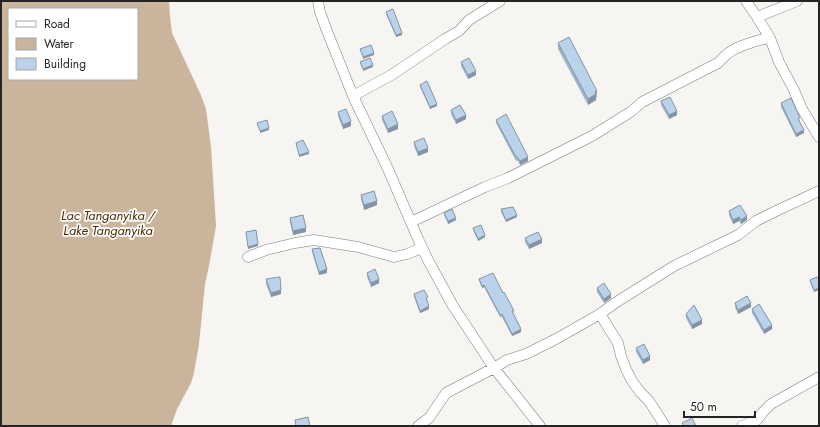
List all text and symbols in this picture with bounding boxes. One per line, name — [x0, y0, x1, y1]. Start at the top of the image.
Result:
legend — [8, 8, 138, 80]
text: Road — [44, 15, 70, 33]
text: Water — [44, 35, 75, 53]
text: Building — [44, 55, 86, 73]
water label: Lac Tanganyika / Lake Tanganyika — [61, 206, 157, 240]
scale bar — [684, 393, 755, 419]
text: 50 m — [690, 398, 717, 416]

